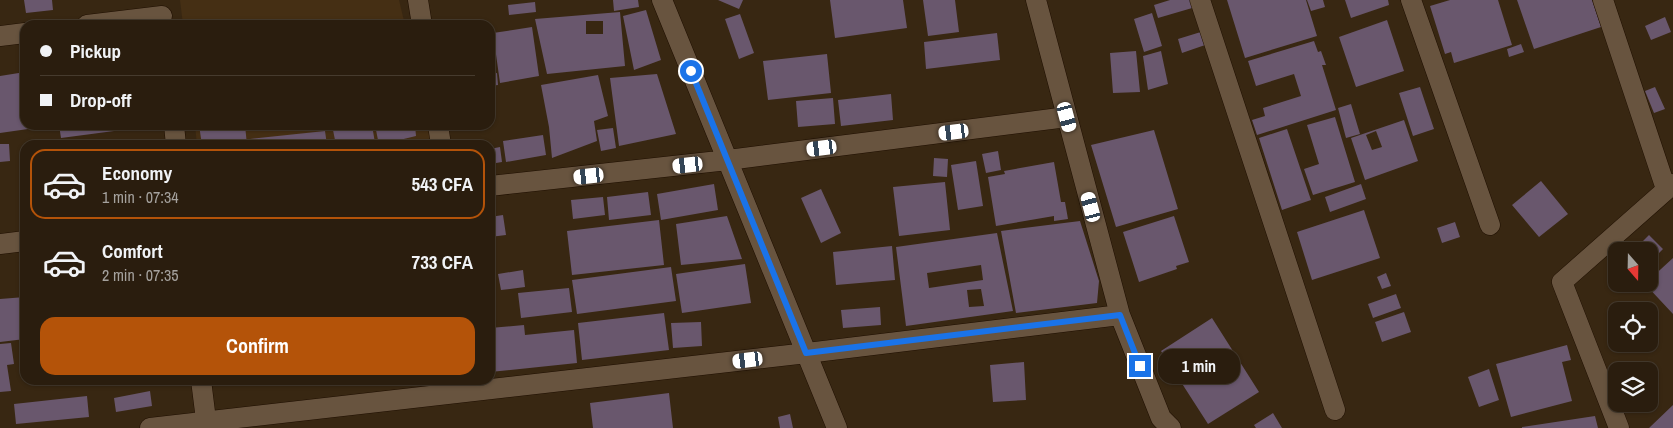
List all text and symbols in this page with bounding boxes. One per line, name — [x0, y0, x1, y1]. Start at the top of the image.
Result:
text: Pickup — [70, 38, 121, 64]
route start — [680, 60, 702, 82]
text: Drop-off — [70, 87, 131, 113]
car — [1055, 101, 1078, 133]
car — [938, 123, 969, 141]
car — [806, 139, 837, 157]
car — [672, 156, 703, 174]
text: Economy — [102, 160, 172, 186]
icon: car — [42, 162, 87, 207]
car — [573, 167, 604, 185]
text: 543 CFA — [412, 171, 473, 197]
text: 1 min · 07:34 — [102, 186, 179, 208]
car — [1079, 191, 1102, 223]
text: Comfort — [102, 238, 163, 264]
icon: car — [42, 240, 87, 285]
north arrow — [1608, 242, 1658, 292]
map controls — [1608, 242, 1658, 412]
text: 733 CFA — [412, 249, 473, 275]
text: 2 min · 07:35 — [102, 264, 179, 286]
button: locate — [1608, 302, 1658, 352]
button: Confirm — [40, 317, 475, 375]
callout: 1 min — [1158, 348, 1240, 384]
car — [732, 351, 763, 369]
route end — [1129, 355, 1151, 377]
text: 1 min — [1182, 355, 1216, 377]
button: layers — [1608, 362, 1658, 412]

